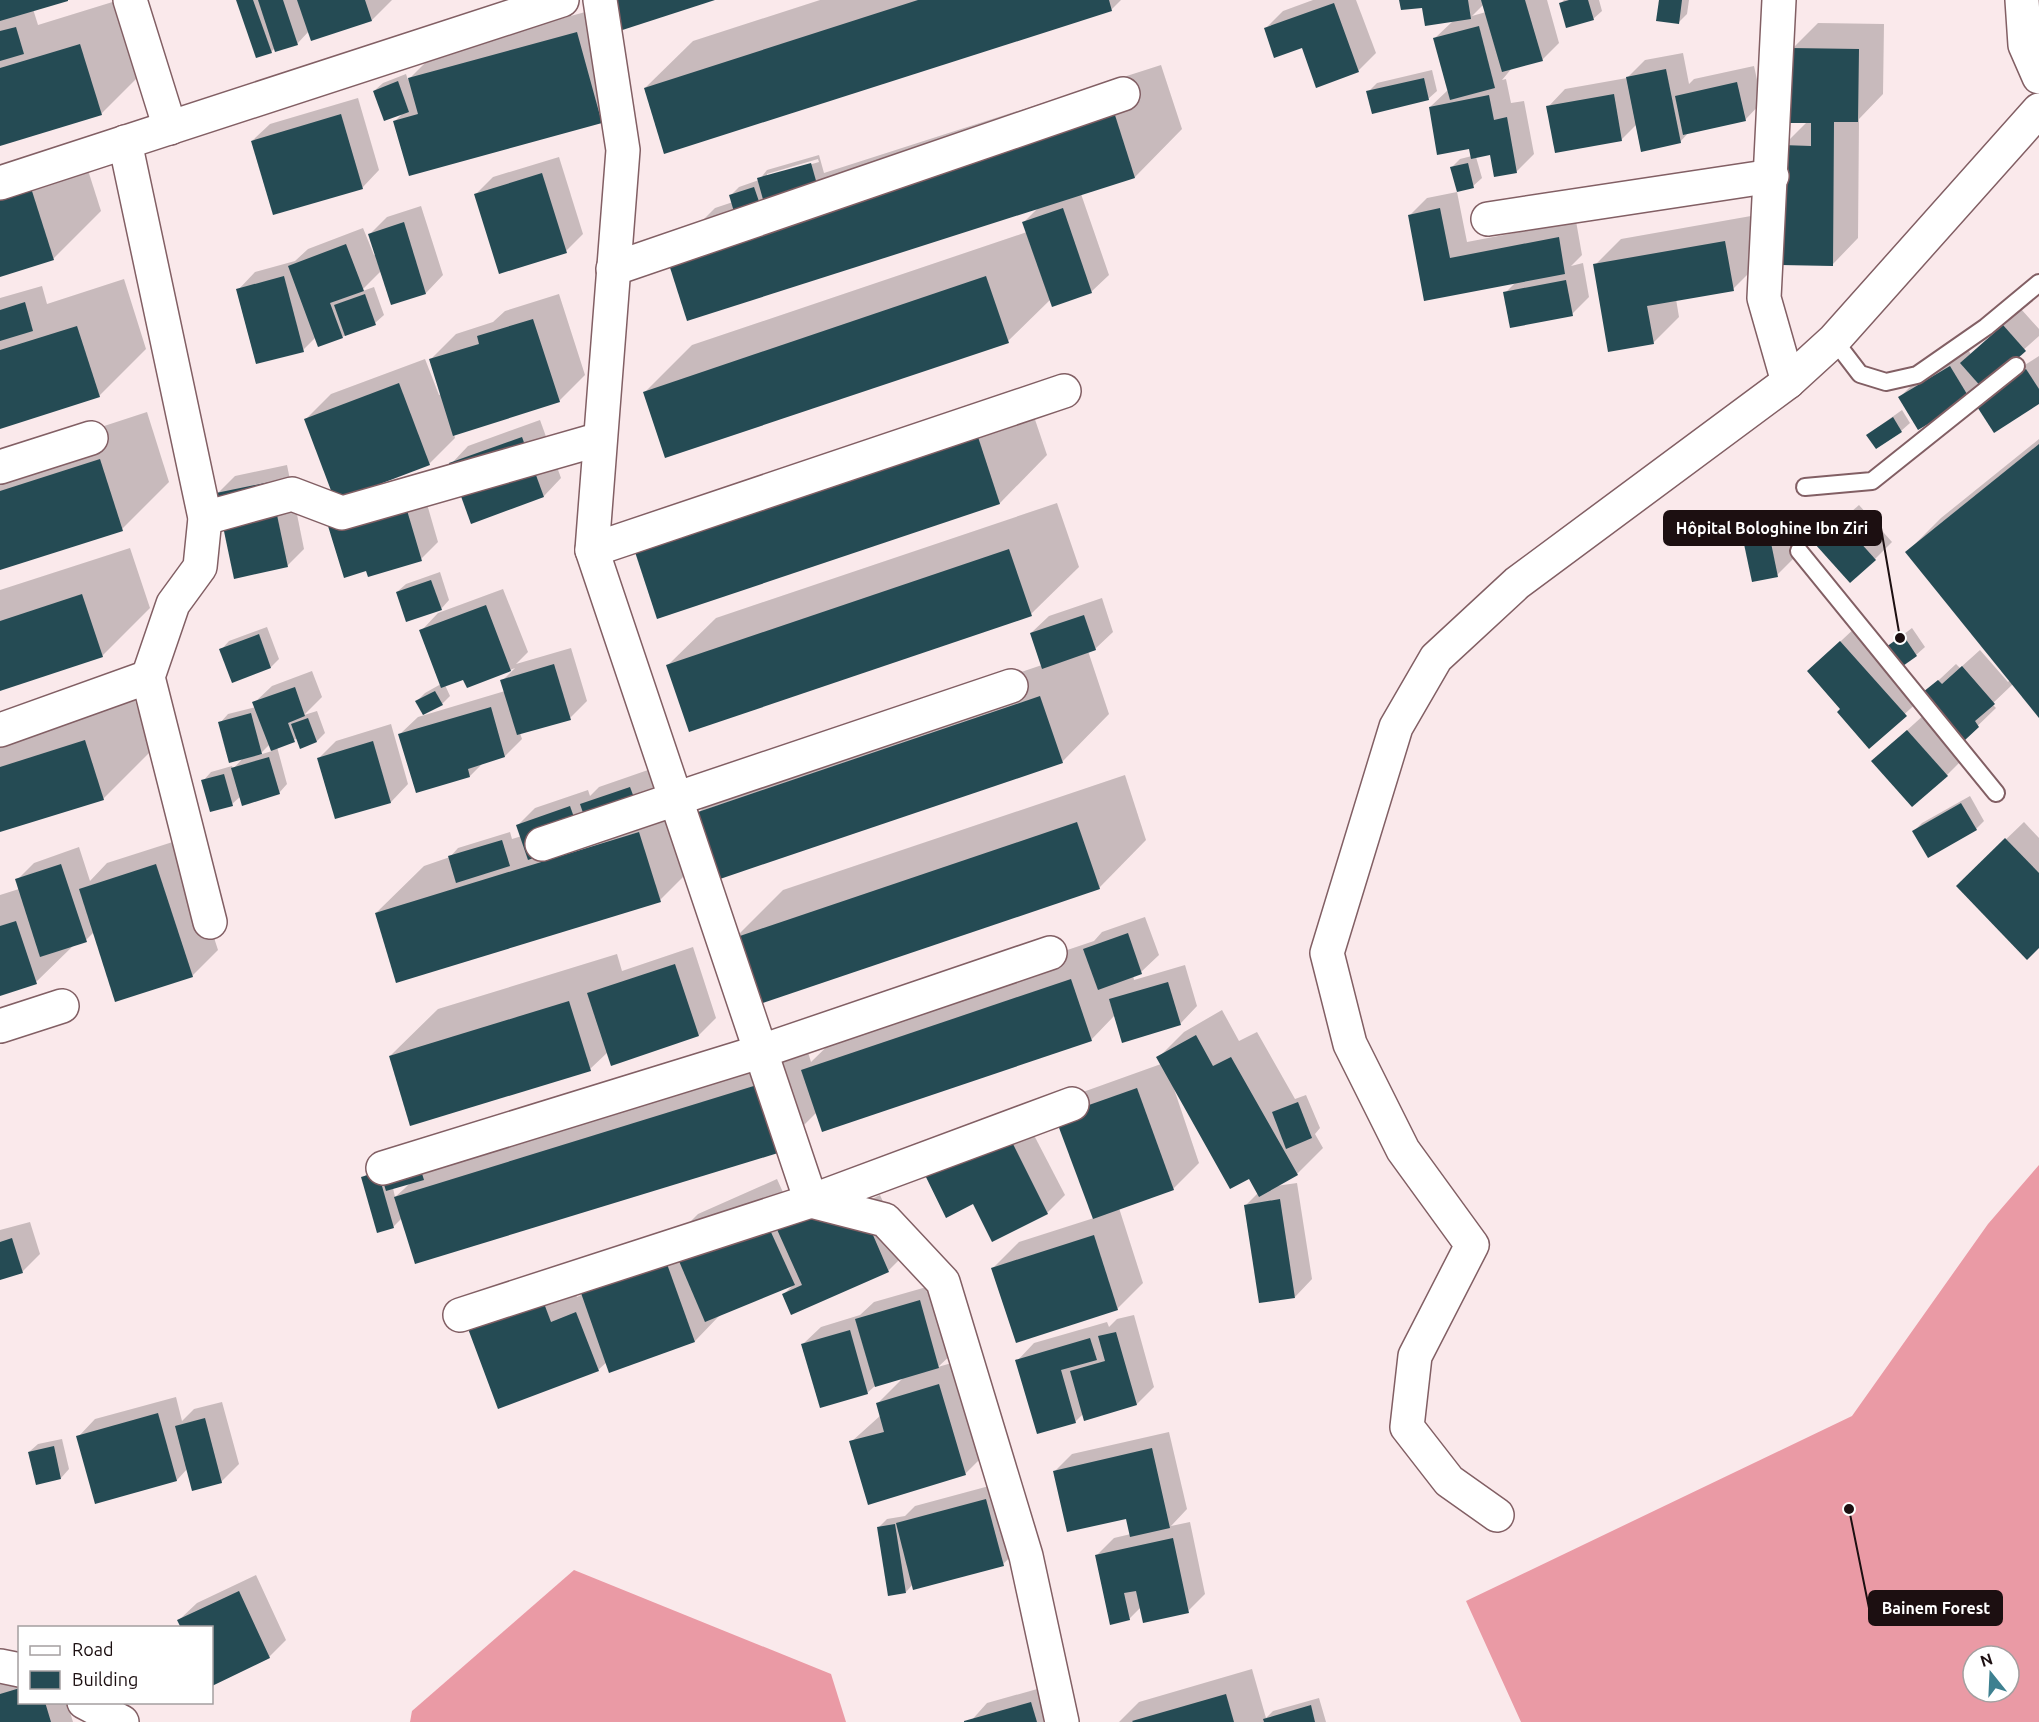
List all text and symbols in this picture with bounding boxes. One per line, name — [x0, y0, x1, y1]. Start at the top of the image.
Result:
callout: Hôpital Bologhine Ibn Ziri — [1664, 511, 1881, 545]
text: Hôpital Bologhine Ibn Ziri — [1676, 519, 1868, 537]
callout: Bainem Forest — [1869, 1591, 2002, 1625]
text: Bainem Forest — [1882, 1599, 1990, 1617]
legend — [18, 1626, 213, 1704]
text: Road — [72, 1639, 114, 1659]
north arrow — [1961, 1644, 2021, 1704]
text: N — [1978, 1649, 1995, 1670]
text: Building — [72, 1669, 138, 1689]

